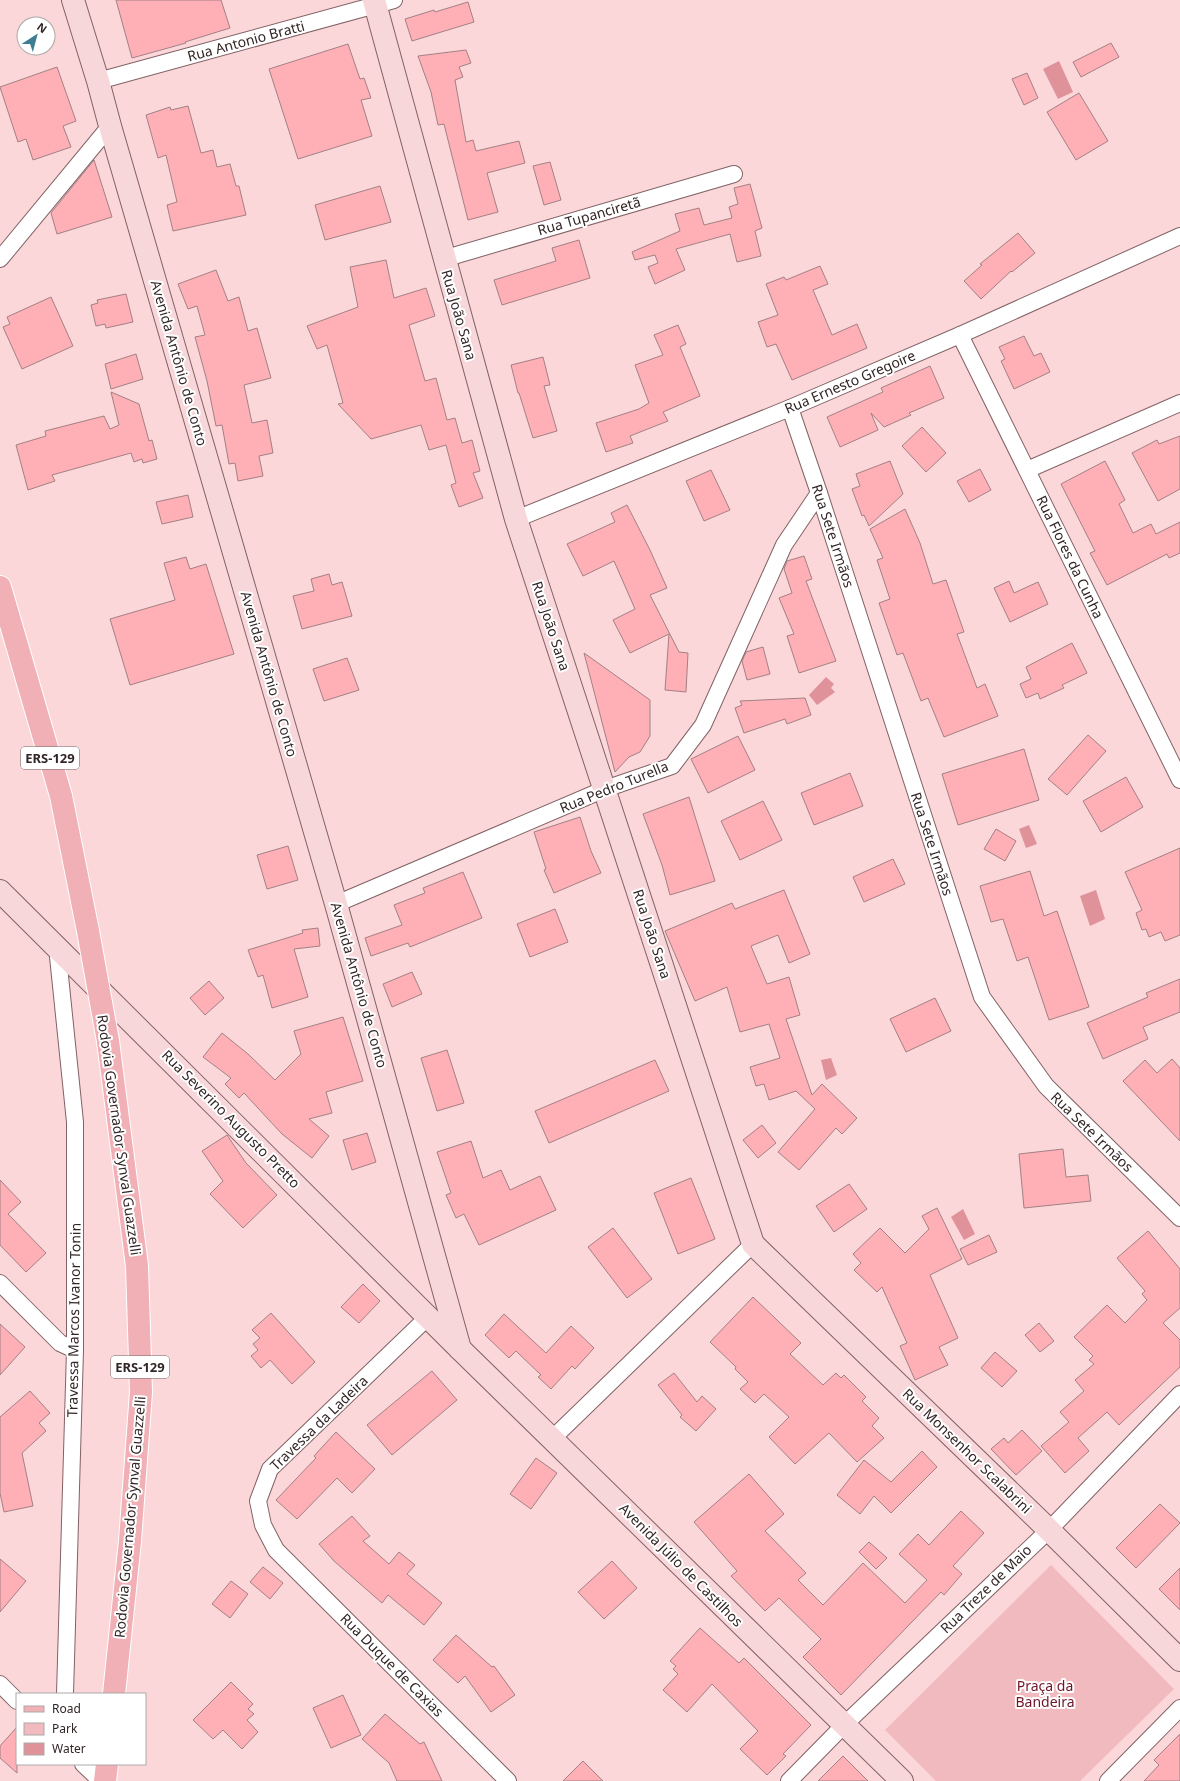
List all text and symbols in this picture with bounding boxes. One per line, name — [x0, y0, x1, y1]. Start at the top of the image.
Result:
north arrow — [16, 16, 56, 56]
street label: Rua Antonio Bratti — [185, 16, 307, 65]
text: N — [34, 19, 50, 36]
street label: Rua Tupanciretã — [535, 192, 643, 239]
street label: Rua João Sana — [438, 267, 481, 362]
street label: Avenida Antônio de Conto — [147, 278, 212, 448]
street label: Rua Ernesto Gregoire — [781, 345, 918, 418]
street label: Rua Sete Irmãos — [808, 482, 859, 590]
street label: Rua Flores da Cunha — [1032, 492, 1109, 621]
street label: Rua João Sana — [528, 579, 575, 673]
street label: Avenida Antônio de Conto — [237, 589, 302, 759]
road number: ERS-129 — [21, 747, 79, 769]
street label: Rua Pedro Turella — [557, 756, 671, 817]
street label: Rua Sete Irmãos — [907, 790, 958, 898]
street label: Rua João Sana — [629, 887, 676, 981]
street label: Avenida Antônio de Conto — [327, 900, 392, 1070]
street label: Rodovia Governador Synval Guazzelli — [93, 1013, 146, 1256]
street label: Rua Severino Augusto Pretto — [158, 1045, 305, 1192]
street label: Rua Sete Irmãos — [1047, 1087, 1138, 1176]
street label: Travessa Marcos Ivanor Tonin — [62, 1223, 85, 1417]
road number: ERS-129 — [111, 1356, 169, 1378]
street label: Travessa da Ladeira — [266, 1371, 372, 1474]
street label: Rua Monsenhor Scalabrini — [899, 1384, 1036, 1517]
street label: Rodovia Governador Synval Guazzelli — [109, 1395, 150, 1639]
street label: Avenida Júlio de Castilhos — [615, 1499, 748, 1631]
street label: Rua Treze de Maio — [936, 1540, 1035, 1637]
street label: Rua Duque de Caxias — [337, 1609, 448, 1721]
park label: Praça da Bandeira — [1015, 1676, 1075, 1711]
legend — [16, 1693, 146, 1765]
text: Road — [52, 1700, 81, 1717]
text: Park — [52, 1720, 78, 1737]
text: Water — [52, 1740, 86, 1757]

